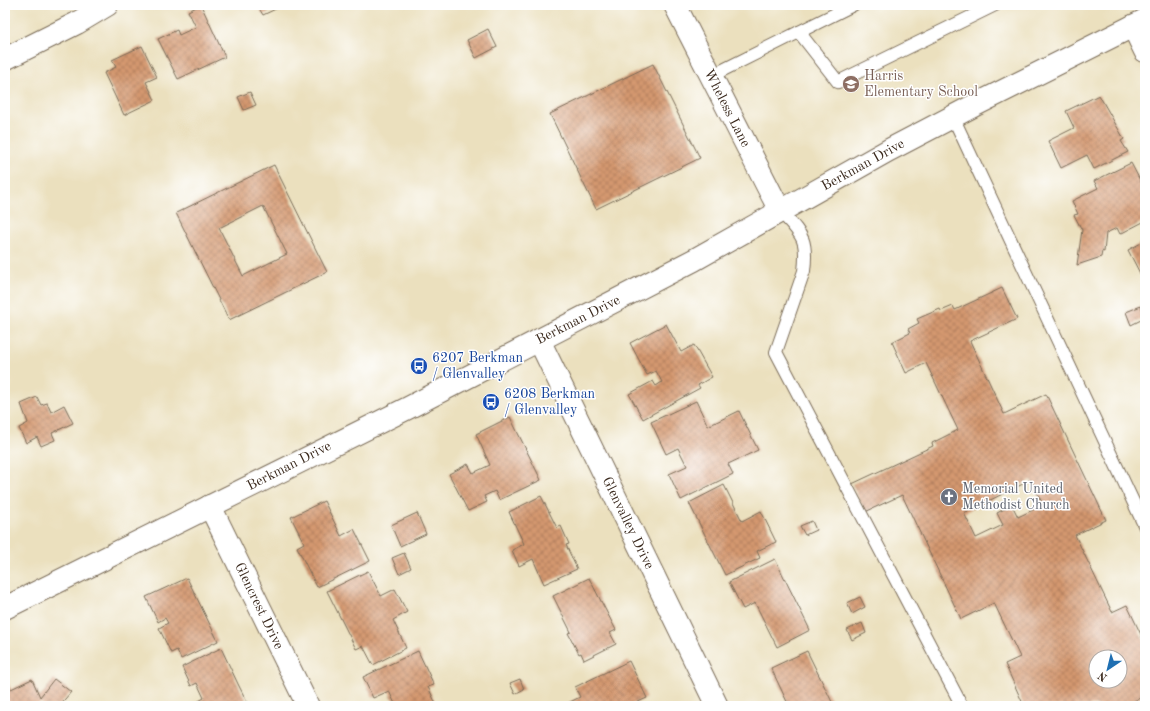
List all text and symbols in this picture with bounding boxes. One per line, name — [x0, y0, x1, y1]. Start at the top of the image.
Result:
street label: Wheless Lane — [701, 67, 753, 149]
place label: Harris Elementary School — [864, 69, 978, 99]
school or university icon: Harris Elementary School — [841, 74, 861, 94]
street label: Berkman Drive — [819, 137, 907, 193]
street label: Berkman Drive — [534, 293, 622, 347]
place label: 6207 Berkman / Glenvalley — [432, 351, 524, 381]
bus stop icon: 6207 Berkman / Glenvalley — [409, 356, 429, 376]
place label: 6208 Berkman / Glenvalley — [504, 387, 596, 417]
bus stop icon: 6208 Berkman / Glenvalley — [481, 392, 501, 412]
street label: Berkman Drive — [245, 439, 333, 493]
street label: Glenvalley Drive — [600, 475, 656, 571]
place label: Memorial United Methodist Church — [962, 482, 1070, 512]
church icon: Memorial United Methodist Church — [939, 487, 959, 507]
street label: Glencrest Drive — [232, 560, 286, 652]
north arrow — [1088, 649, 1128, 689]
text: N — [1096, 669, 1110, 683]

